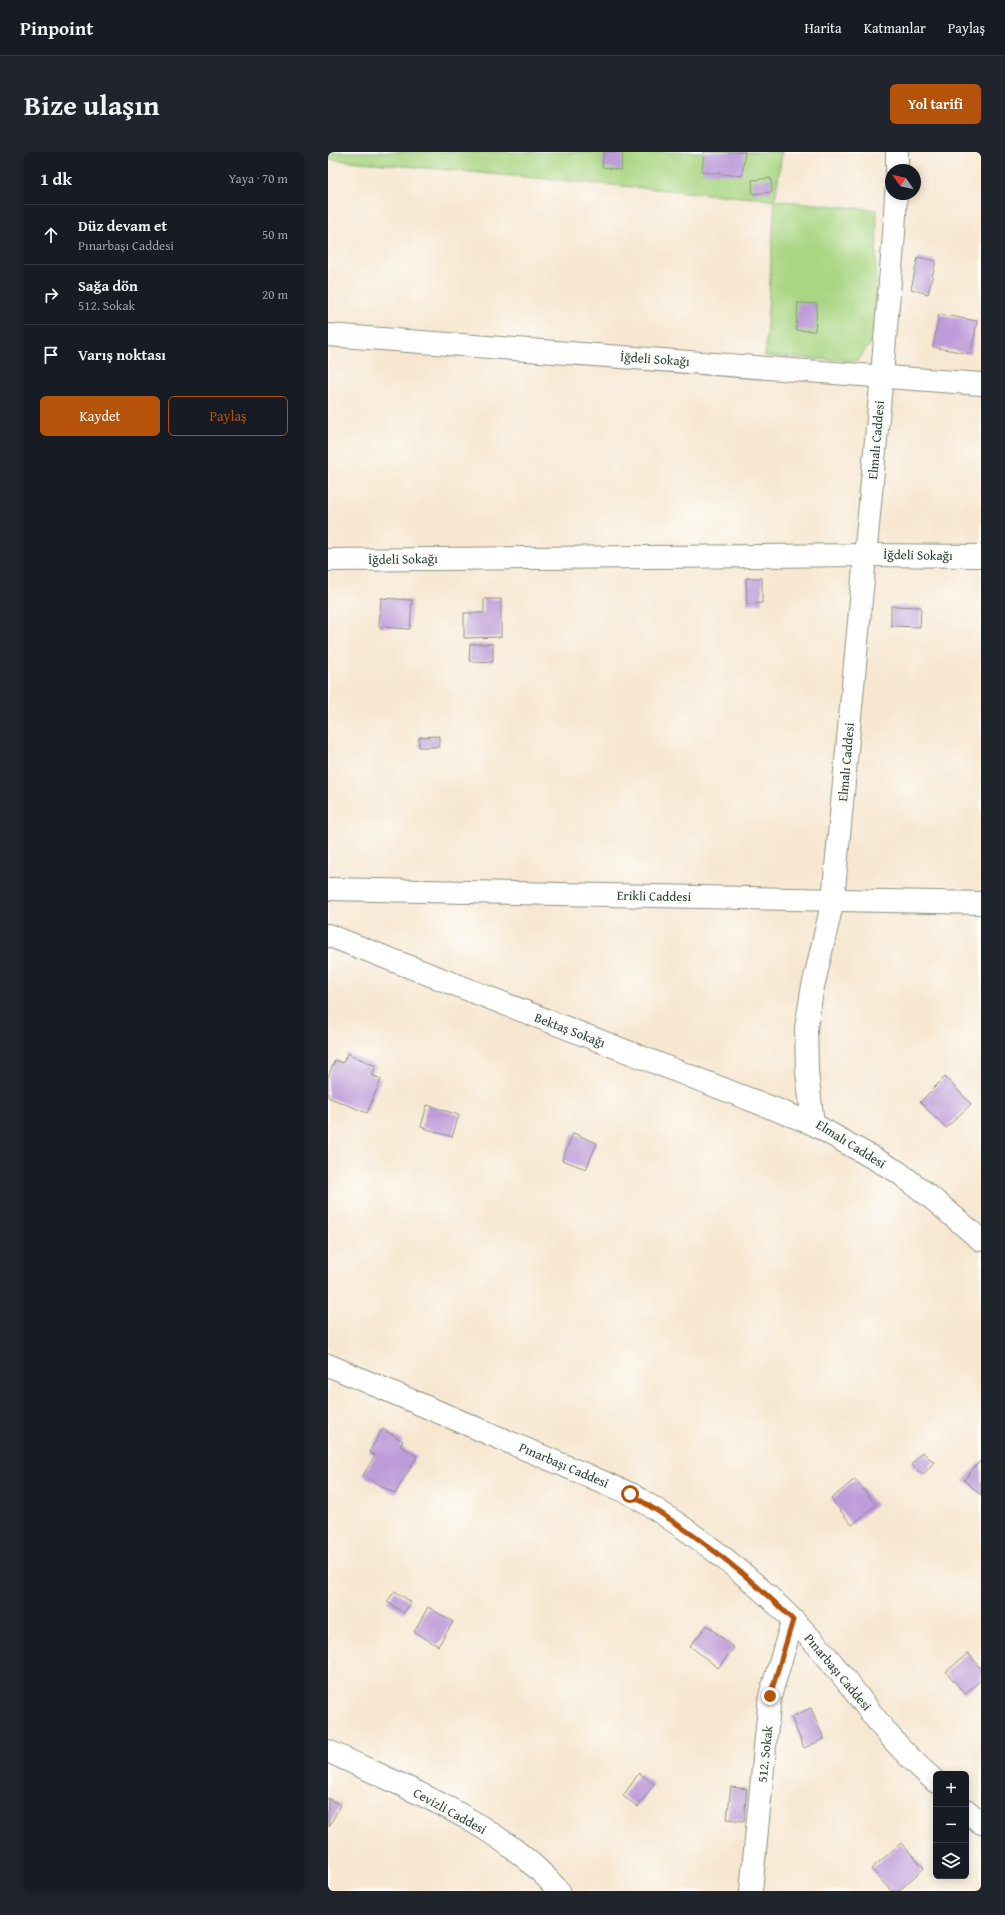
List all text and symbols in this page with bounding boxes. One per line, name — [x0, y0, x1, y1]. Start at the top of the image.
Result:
text: Pinpoint — [20, 14, 93, 42]
text: Harita — [805, 18, 842, 38]
text: Katmanlar — [864, 18, 926, 38]
text: Paylaş — [948, 18, 985, 38]
text: Bize ulaşın — [24, 84, 160, 125]
button: Yol tarifi — [890, 84, 981, 124]
north arrow — [885, 164, 921, 200]
text: 1 dk — [40, 166, 72, 191]
text: Yaya · 70 m — [229, 169, 288, 188]
text: Düz devam et — [78, 215, 167, 236]
icon: ahead — [40, 224, 62, 246]
text: 50 m — [262, 225, 288, 244]
text: Pınarbaşı Caddesi — [78, 236, 174, 255]
text: Sağa dön — [78, 275, 138, 296]
icon: right — [40, 284, 62, 306]
text: 20 m — [262, 285, 288, 304]
text: 512. Sokak — [78, 296, 135, 315]
icon: arrive — [40, 344, 62, 366]
text: Varış noktası — [78, 344, 166, 365]
street label: İğdeli Sokağı — [620, 347, 691, 371]
button: Kaydet — [40, 396, 160, 436]
button: Paylaş — [168, 396, 288, 436]
street label: Elmalı Caddesi — [863, 399, 889, 480]
street label: İğdeli Sokağı — [883, 545, 953, 565]
street label: İğdeli Sokağı — [368, 549, 438, 569]
street label: Elmalı Caddesi — [833, 721, 859, 802]
street label: Erikli Caddesi — [617, 886, 692, 906]
street label: Bektaş Sokağı — [532, 1008, 609, 1052]
street label: Elmalı Caddesi — [812, 1115, 890, 1173]
street label: Pınarbaşı Caddesi — [516, 1438, 612, 1493]
route start — [621, 1485, 639, 1503]
street label: Pınarbaşı Caddesi — [800, 1629, 876, 1715]
route end — [761, 1687, 779, 1705]
street label: 512. Sokak — [753, 1724, 777, 1783]
map controls — [933, 1771, 969, 1879]
button: + — [933, 1771, 969, 1807]
street label: Cevizli Caddesi — [410, 1783, 490, 1839]
button: − — [933, 1807, 969, 1843]
button: layers — [933, 1843, 969, 1879]

